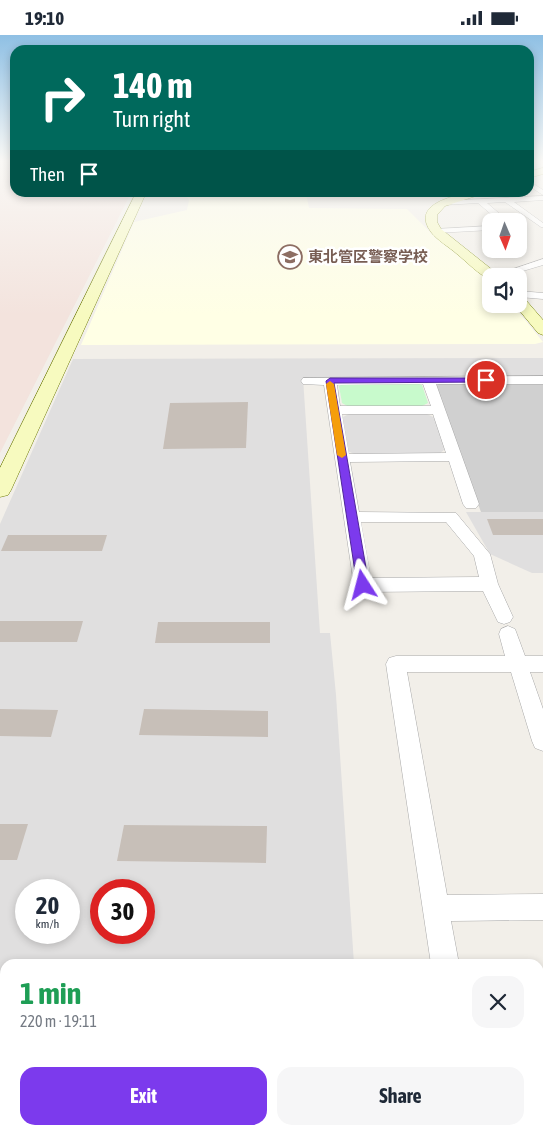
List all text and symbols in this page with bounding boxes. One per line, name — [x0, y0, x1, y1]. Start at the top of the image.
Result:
text: 19:10 — [25, 7, 64, 29]
icon: right — [30, 65, 95, 130]
text: 140 m — [113, 65, 192, 105]
text: Turn right — [113, 106, 190, 132]
icon: arrive — [75, 160, 103, 188]
text: Then — [30, 163, 65, 185]
north arrow — [482, 213, 528, 257]
map controls — [482, 213, 527, 313]
school or university icon: 東北管区警察学校 — [277, 244, 303, 270]
place label: 東北管区警察学校 — [308, 248, 428, 265]
button: sound — [482, 268, 527, 313]
pin — [465, 359, 507, 401]
icon: arrive — [472, 366, 500, 394]
position arrow — [336, 558, 388, 610]
speed limit sign: 30 — [90, 879, 155, 944]
text: 20 — [36, 891, 59, 919]
text: km/h — [36, 917, 59, 931]
text: 1 min — [20, 976, 81, 1010]
button: close — [472, 976, 524, 1028]
text: 220 m · 19:11 — [20, 1012, 97, 1030]
button: Exit — [20, 1067, 267, 1125]
button: Share — [277, 1067, 524, 1125]

